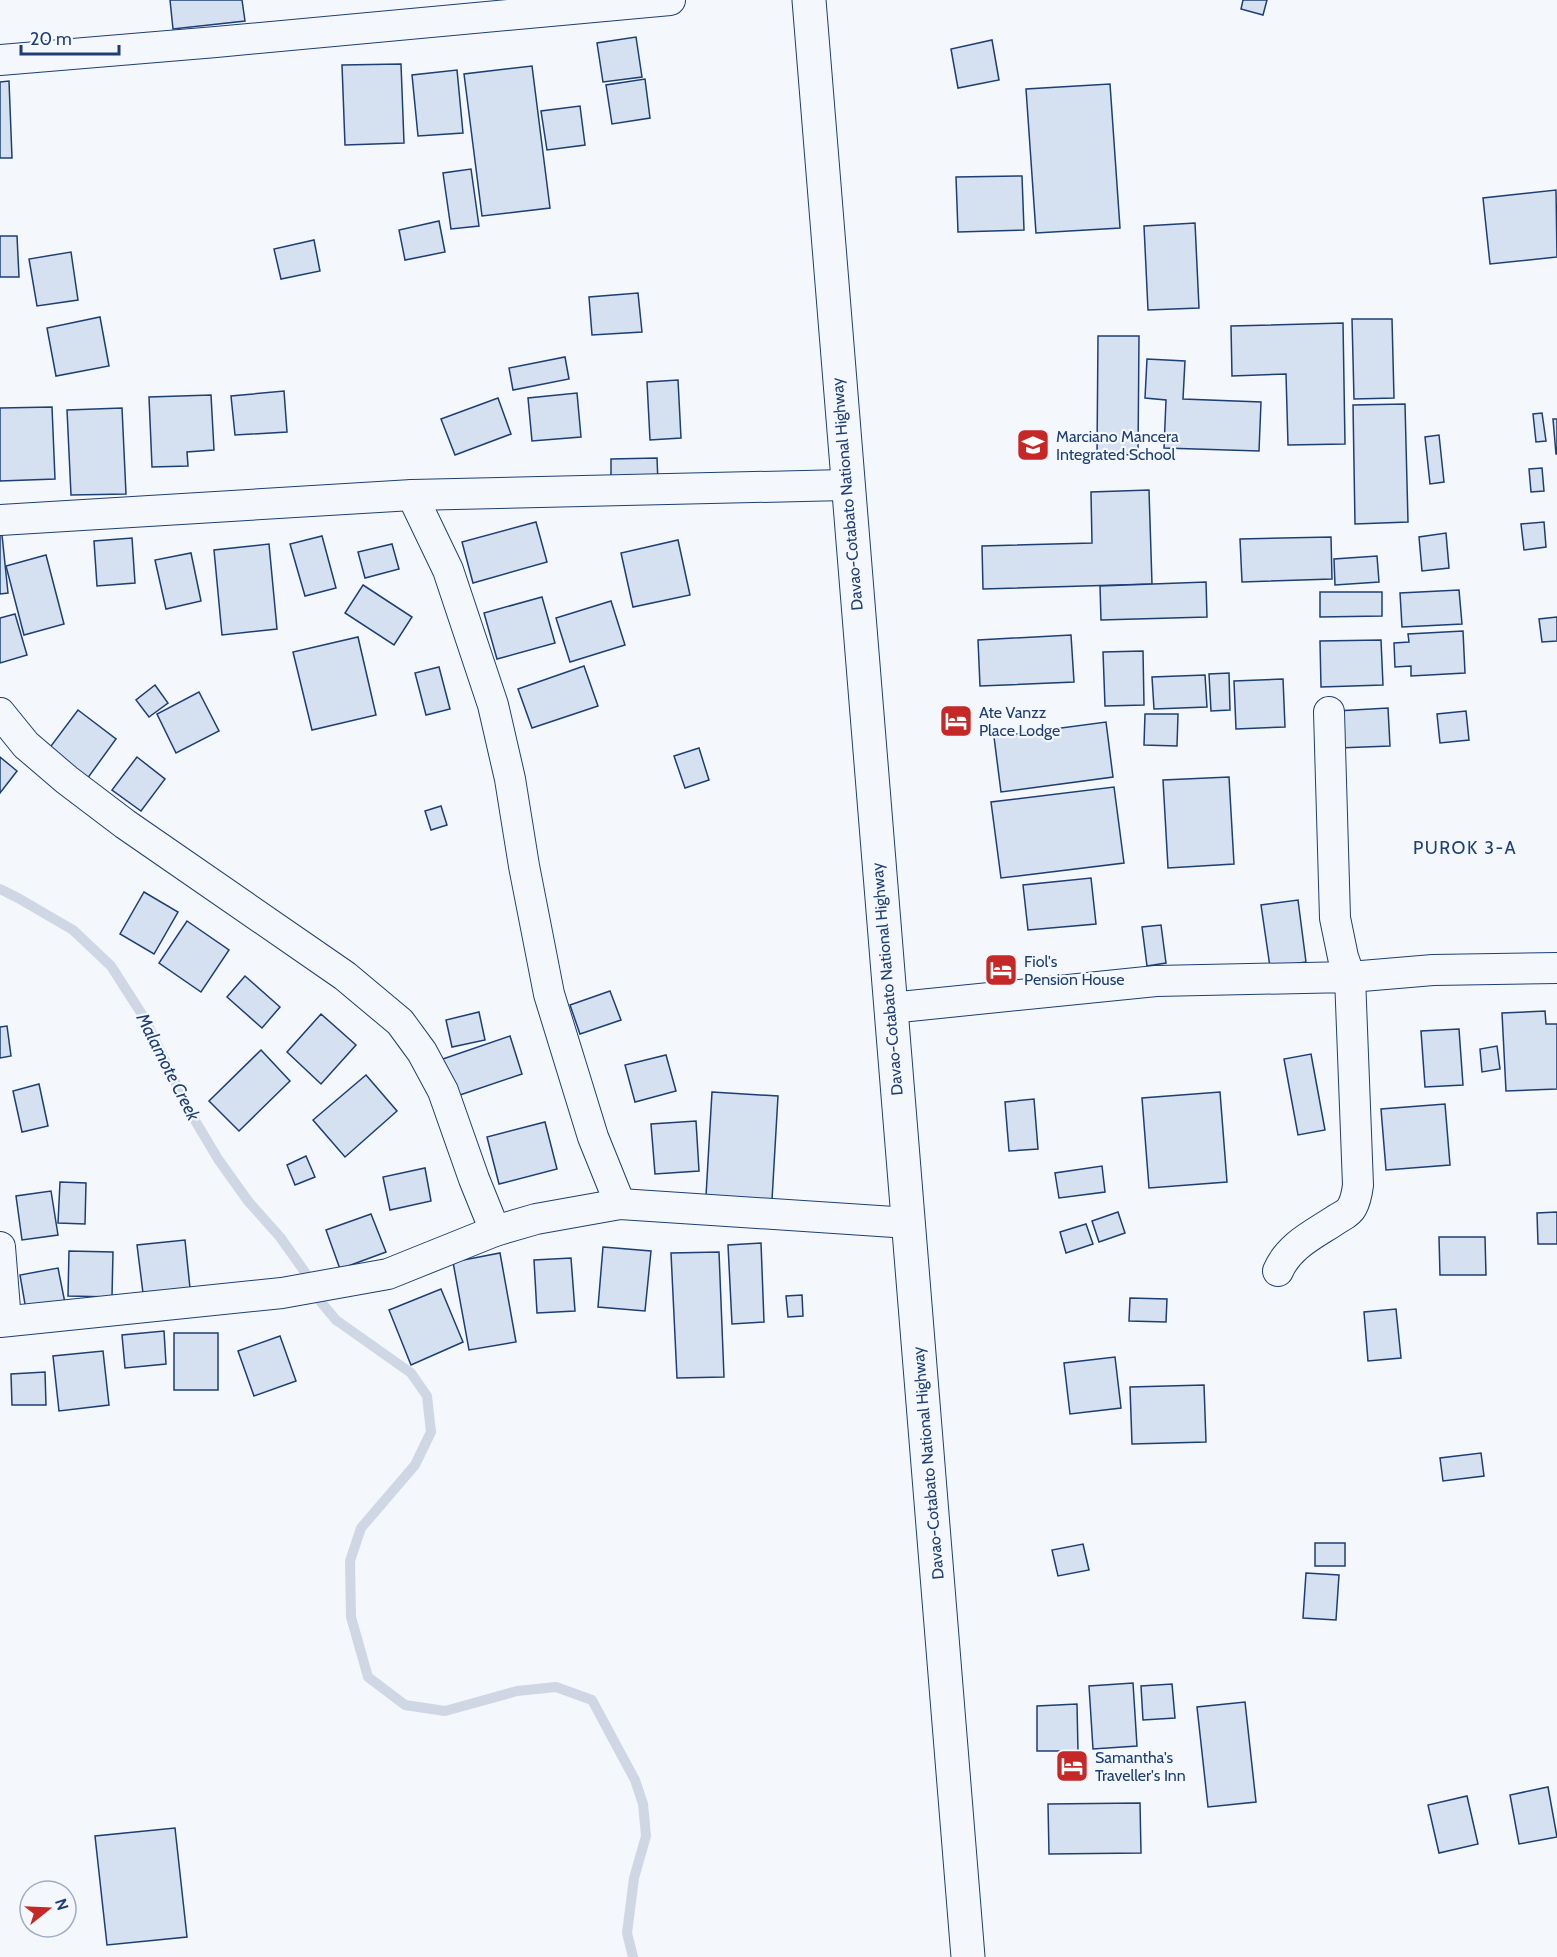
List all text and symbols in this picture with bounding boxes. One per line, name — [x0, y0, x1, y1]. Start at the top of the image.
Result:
scale bar — [21, 18, 118, 56]
text: 20 m — [30, 28, 72, 50]
street label: Davao-Cotabato National Highway — [827, 377, 867, 611]
school or university icon: Marciano Mancera Integrated School — [1015, 427, 1051, 463]
place label: Marciano Mancera Integrated School — [1056, 427, 1179, 464]
hotel icon: Ate Vanzz Place Lodge — [938, 703, 974, 739]
place label: Ate Vanzz Place Lodge — [979, 703, 1060, 740]
district label: PUROK 3-A — [1413, 837, 1517, 859]
street label: Davao-Cotabato National Highway — [867, 862, 907, 1096]
hotel icon: Fiol's Pension House — [983, 952, 1019, 988]
place label: Fiol's Pension House — [1024, 952, 1125, 989]
water label: Malamote Creek — [131, 1009, 205, 1126]
street label: Davao-Cotabato National Highway — [908, 1346, 948, 1580]
hotel icon: Samantha's Traveller's Inn — [1054, 1748, 1090, 1784]
place label: Samantha's Traveller's Inn — [1095, 1748, 1186, 1785]
north arrow — [18, 1879, 78, 1939]
text: N — [51, 1896, 73, 1913]

